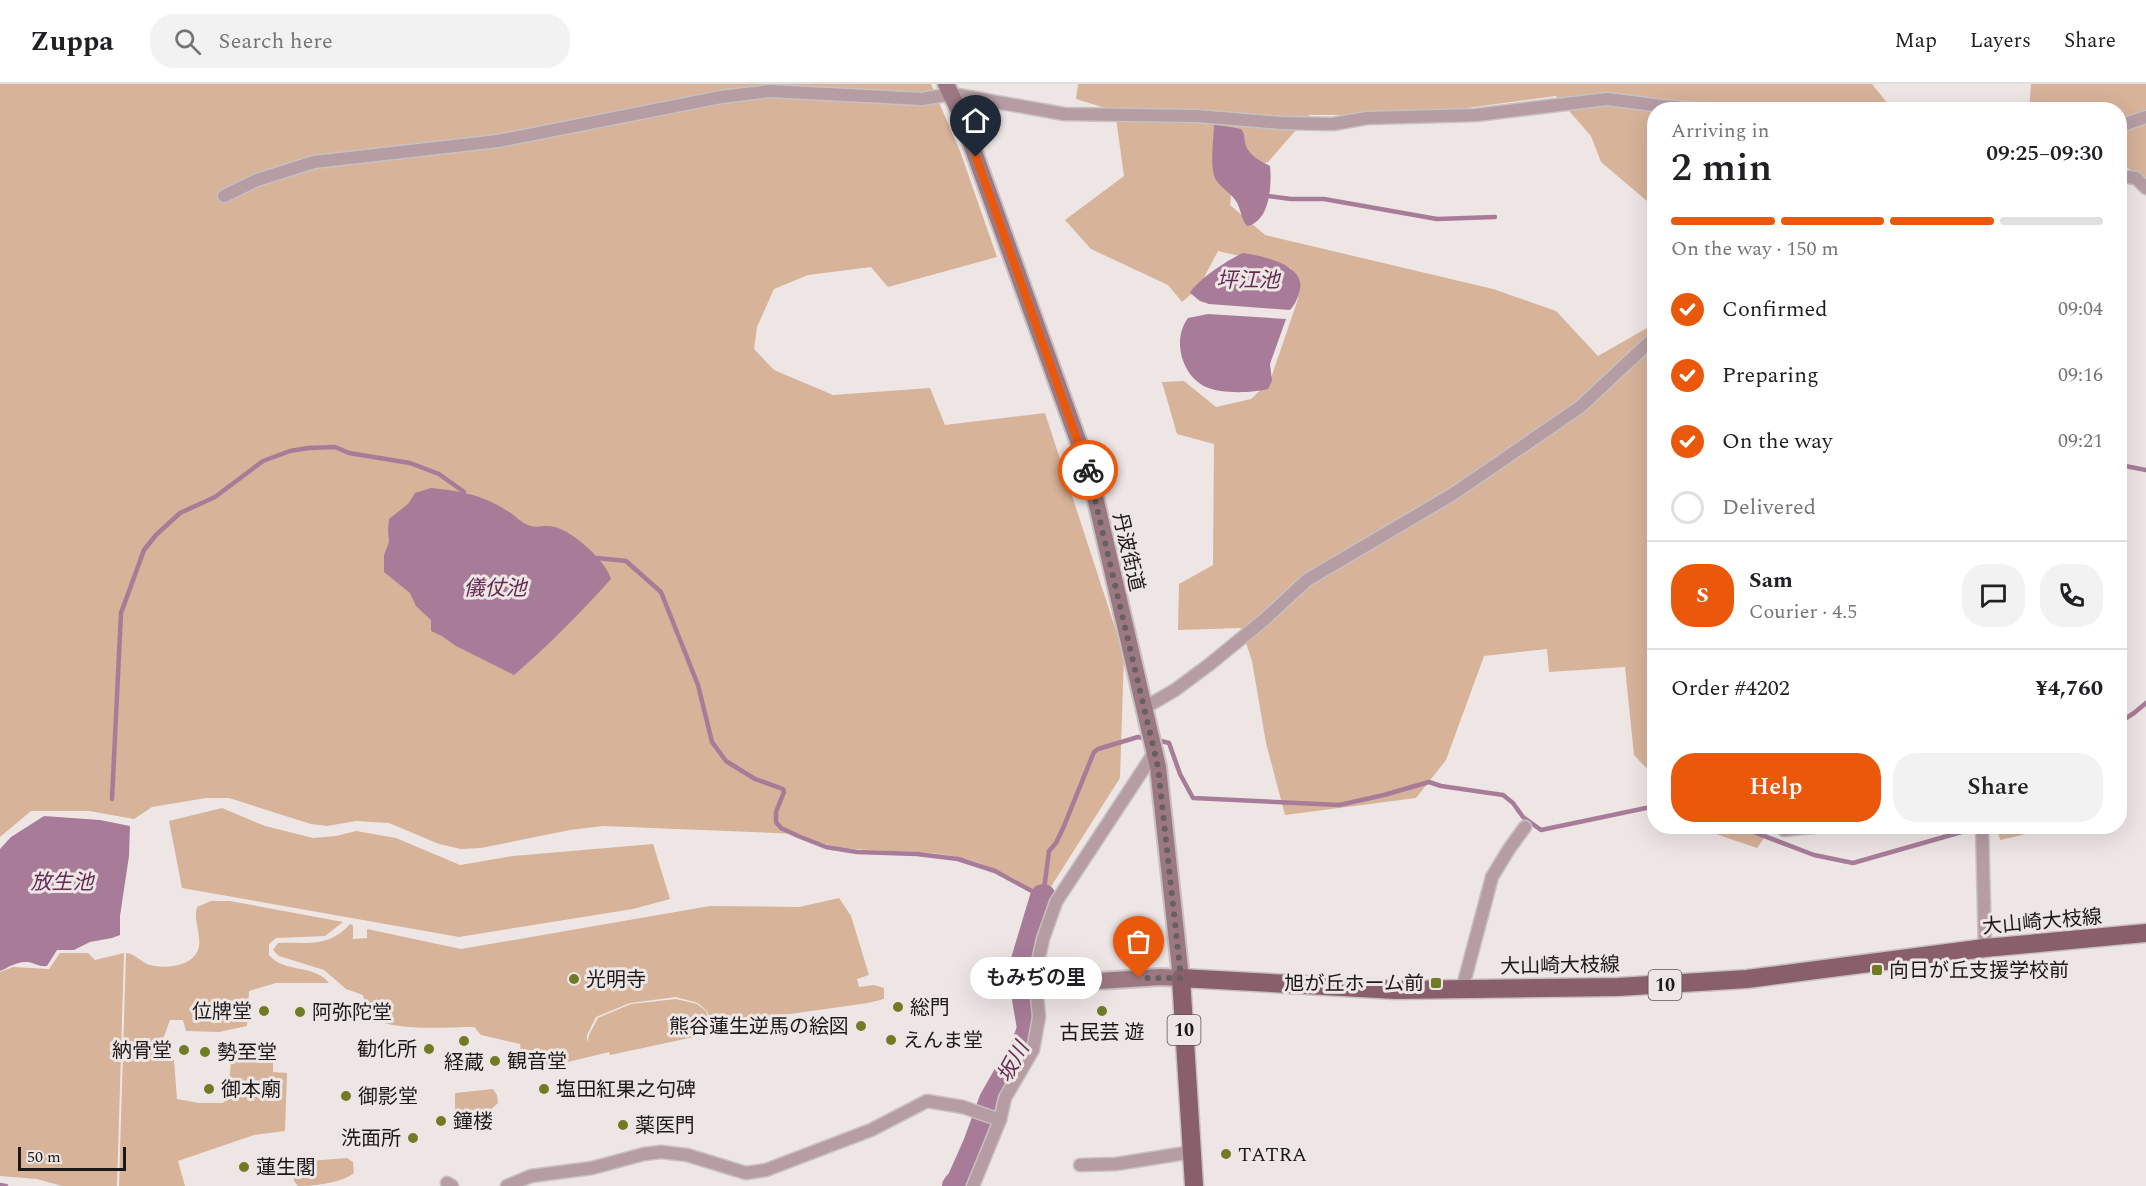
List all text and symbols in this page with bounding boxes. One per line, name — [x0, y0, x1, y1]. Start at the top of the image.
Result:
search box — [150, 14, 570, 68]
text: Zuppa — [30, 20, 114, 63]
icon: search — [171, 25, 204, 58]
text: Search here — [219, 25, 333, 58]
text: Map — [1895, 25, 1937, 57]
text: Layers — [1970, 25, 2031, 57]
text: Share — [2064, 25, 2116, 57]
pin — [950, 95, 1001, 157]
icon: home — [959, 104, 992, 137]
text: Arriving in — [1671, 116, 1769, 146]
text: 09:25–09:30 — [1986, 137, 2103, 170]
text: 2 min — [1671, 139, 1772, 198]
text: On the way · 150 m — [1671, 234, 1839, 264]
water label: 坪江池 — [1217, 265, 1281, 297]
icon: check — [1671, 293, 1704, 326]
text: Confirmed — [1722, 293, 1828, 326]
text: 09:04 — [2058, 294, 2103, 324]
icon: check — [1671, 359, 1704, 392]
text: Preparing — [1722, 359, 1819, 392]
text: 09:16 — [2058, 360, 2103, 390]
icon: check — [1671, 425, 1704, 458]
text: On the way — [1722, 425, 1833, 458]
text: 09:21 — [2058, 426, 2103, 456]
courier — [1058, 440, 1118, 500]
icon: bike — [1072, 454, 1105, 487]
text: Delivered — [1722, 491, 1816, 524]
street label: 丹波街道 — [1104, 510, 1152, 595]
text: Sam — [1749, 564, 1793, 597]
button: chat — [1962, 564, 2025, 627]
button: phone — [2040, 564, 2103, 627]
water label: 儀仗池 — [464, 573, 528, 605]
text: S — [1696, 579, 1709, 612]
text: Courier · 4.5 — [1749, 597, 1857, 627]
text: Order #4202 — [1671, 672, 1790, 705]
text: ¥4,760 — [2035, 672, 2103, 705]
button: Help — [1671, 753, 1881, 822]
button: Share — [1893, 753, 2103, 822]
water label: 放生池 — [31, 867, 95, 899]
street label: 大山崎大枝線 — [1981, 902, 2103, 942]
pin — [1113, 916, 1164, 978]
icon: bag — [1122, 925, 1155, 958]
street label: 大山崎大枝線 — [1500, 950, 1620, 982]
place label: 向日が丘支援学校前 — [1889, 956, 2069, 986]
callout: もみぢの里 — [971, 957, 1103, 999]
text: もみぢの里 — [986, 963, 1086, 993]
marker: 向日が丘支援学校前 — [1870, 963, 1884, 977]
place label: 光明寺 — [586, 965, 646, 995]
place label: 旭が丘ホーム前 — [1285, 969, 1424, 999]
road number: 10 — [1648, 970, 1682, 1000]
marker: 光明寺 — [567, 972, 581, 986]
marker: 旭が丘ホーム前 — [1429, 976, 1443, 990]
place label: 総門 — [910, 993, 950, 1023]
place label: 位牌堂 — [192, 997, 252, 1027]
place label: 阿弥陀堂 — [312, 998, 392, 1028]
marker: 総門 — [891, 1000, 905, 1014]
marker: 位牌堂 — [257, 1004, 271, 1018]
marker: 古民芸 遊 — [1095, 1004, 1109, 1018]
marker: 阿弥陀堂 — [293, 1005, 307, 1019]
place label: 熊谷蓮生逆馬の絵図 — [669, 1012, 849, 1042]
road number: 10 — [1168, 1015, 1200, 1045]
place label: 古民芸 遊 — [1060, 1018, 1145, 1048]
marker: 熊谷蓮生逆馬の絵図 — [854, 1019, 868, 1033]
place label: えんま堂 — [903, 1026, 983, 1056]
marker: えんま堂 — [884, 1033, 898, 1047]
marker: 経蔵 — [457, 1034, 471, 1048]
place label: 勧化所 — [357, 1035, 417, 1065]
water label: 坂川 — [990, 1035, 1039, 1089]
place label: 納骨堂 — [112, 1036, 172, 1066]
place label: 勢至堂 — [217, 1038, 277, 1068]
marker: 勧化所 — [422, 1042, 436, 1056]
marker: 納骨堂 — [177, 1043, 191, 1057]
marker: 勢至堂 — [198, 1045, 212, 1059]
place label: 観音堂 — [507, 1047, 567, 1077]
place label: 経蔵 — [444, 1048, 484, 1078]
marker: 観音堂 — [488, 1054, 502, 1068]
place label: 御本廟 — [221, 1075, 281, 1105]
place label: 塩田紅果之句碑 — [556, 1075, 696, 1105]
marker: 御本廟 — [202, 1082, 216, 1096]
place label: 御影堂 — [358, 1082, 418, 1112]
marker: 塩田紅果之句碑 — [537, 1082, 551, 1096]
marker: 御影堂 — [339, 1089, 353, 1103]
place label: 鐘楼 — [453, 1107, 493, 1137]
place label: 薬医門 — [635, 1111, 695, 1141]
marker: 鐘楼 — [434, 1114, 448, 1128]
marker: 薬医門 — [616, 1118, 630, 1132]
place label: 洗面所 — [341, 1124, 401, 1154]
marker: 洗面所 — [406, 1131, 420, 1145]
place label: TATRA — [1238, 1140, 1307, 1170]
scale bar — [18, 1144, 126, 1172]
text: 50 m — [27, 1145, 61, 1169]
marker: TATRA — [1219, 1147, 1233, 1161]
place label: 蓮生閣 — [256, 1153, 316, 1183]
marker: 蓮生閣 — [237, 1160, 251, 1174]

